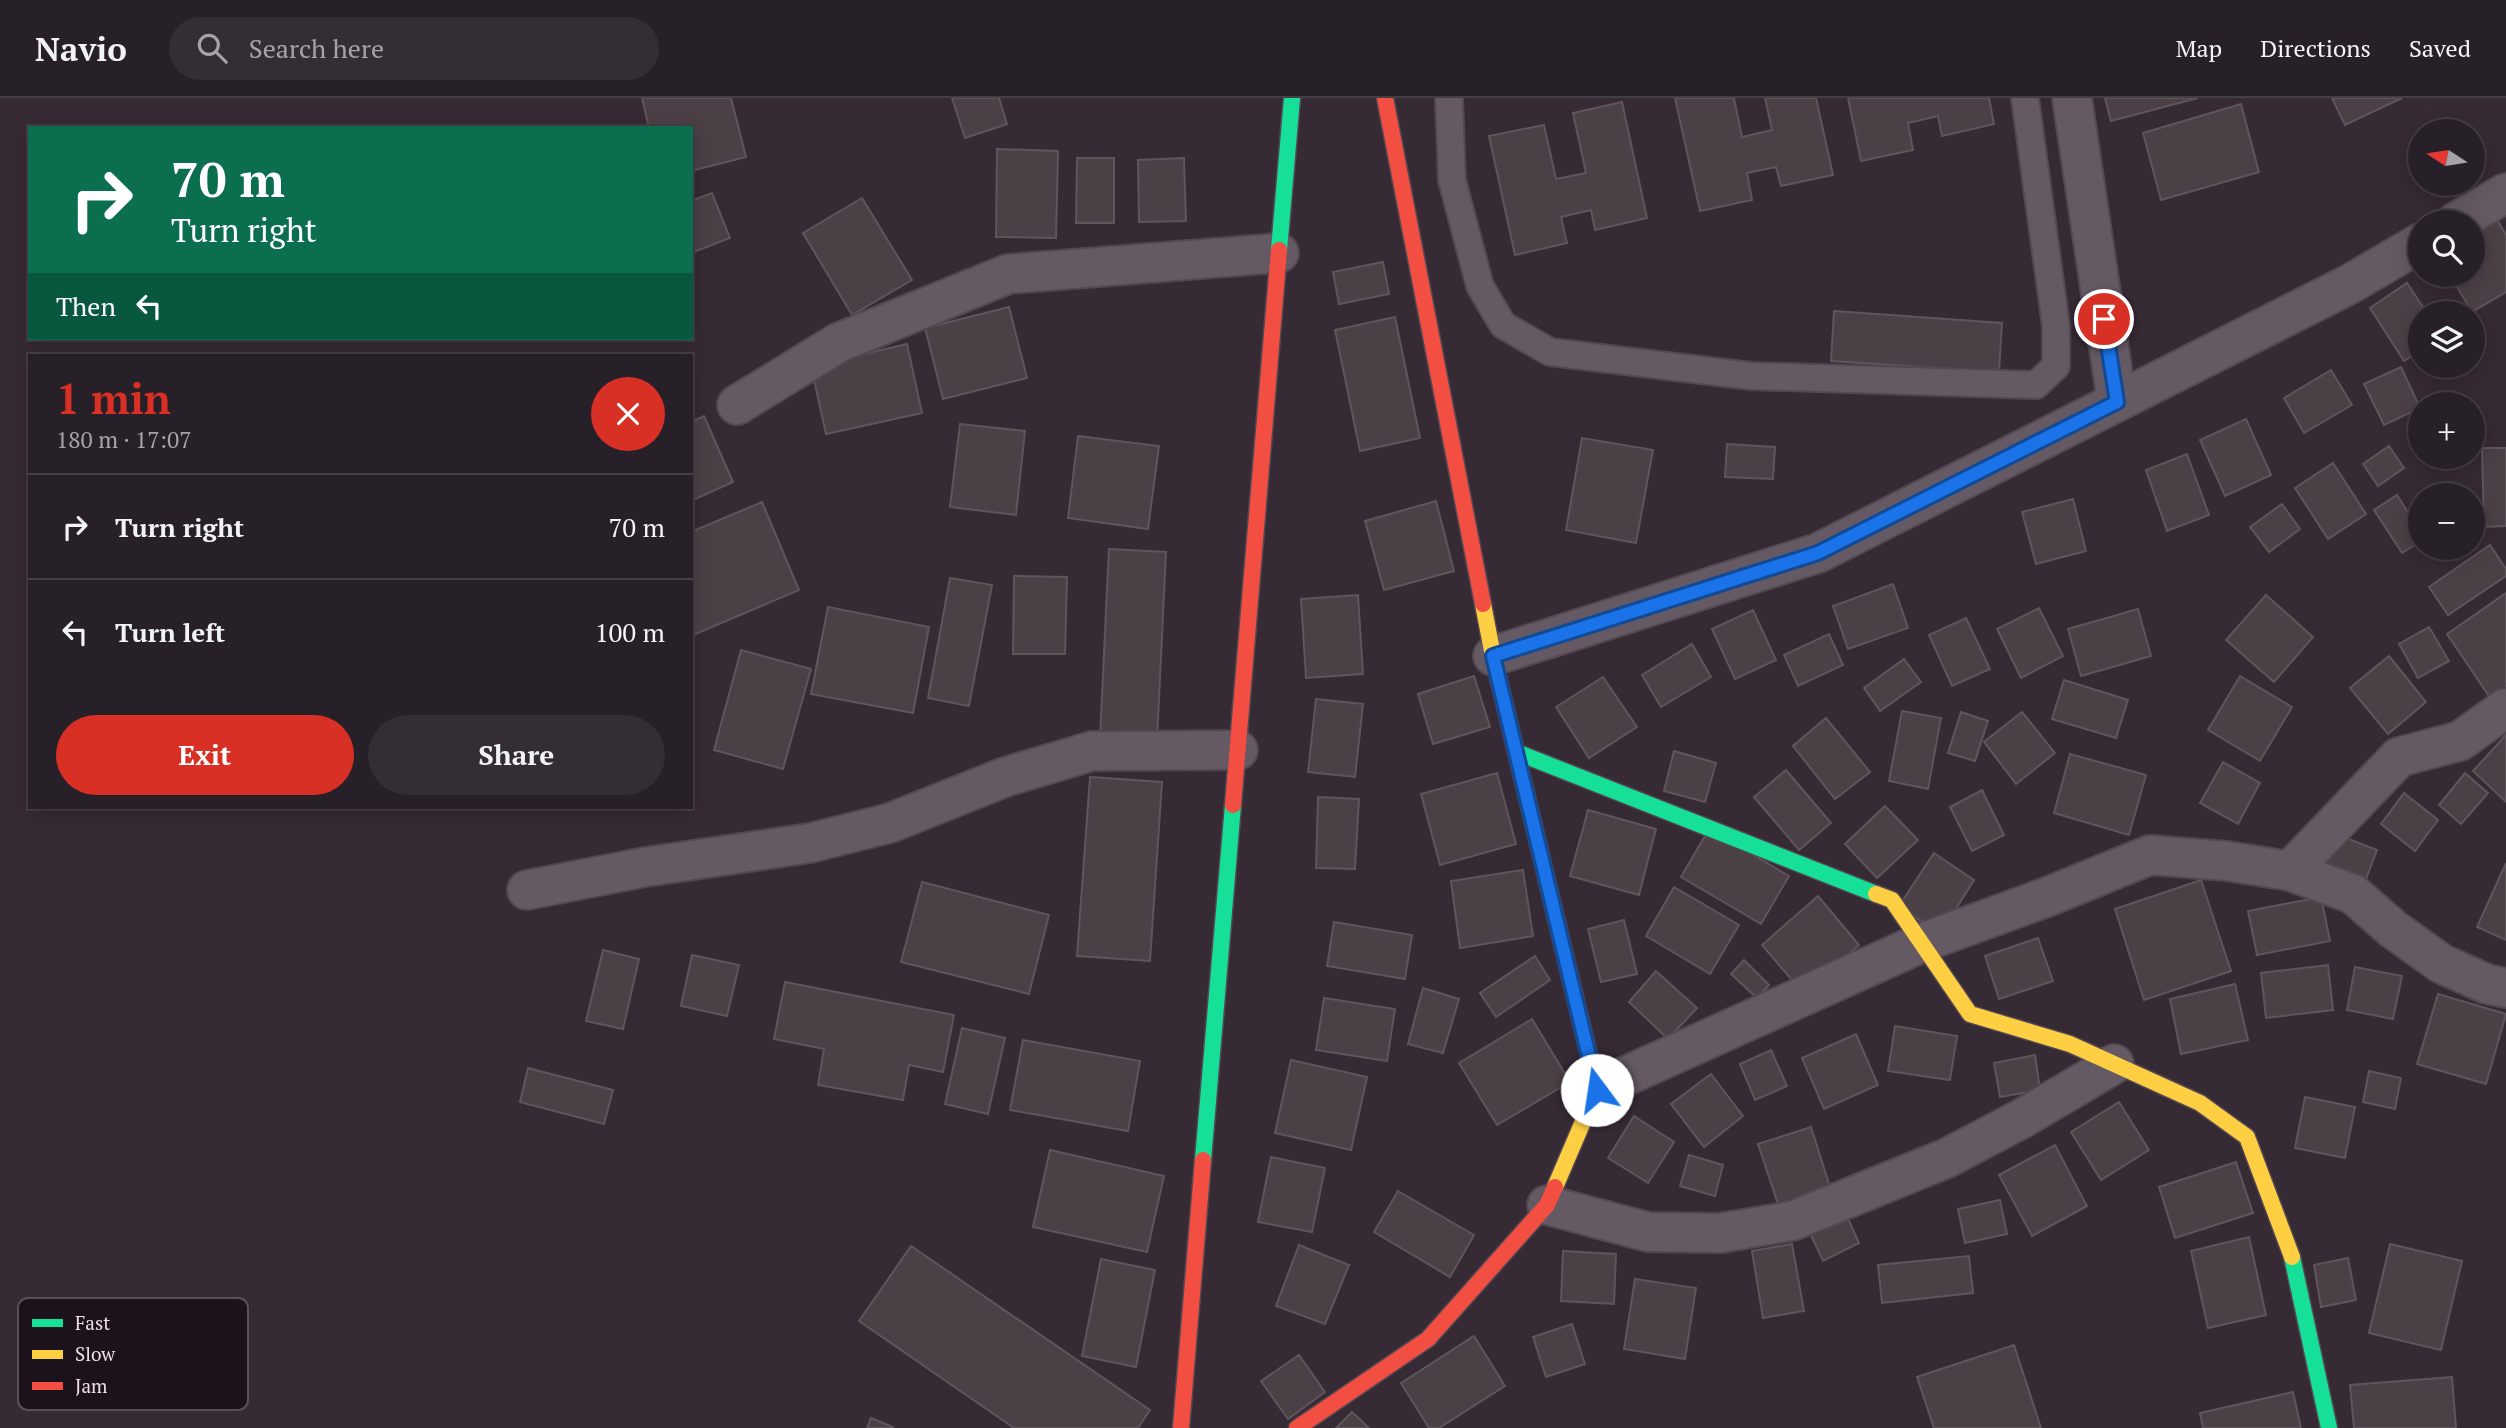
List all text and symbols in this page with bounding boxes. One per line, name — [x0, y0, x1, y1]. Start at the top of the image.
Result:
search box — [169, 17, 659, 80]
text: Navio — [35, 27, 127, 70]
icon: search — [193, 29, 231, 67]
text: Search here — [249, 31, 384, 65]
text: Map — [2176, 32, 2222, 64]
text: Directions — [2260, 32, 2371, 64]
text: Saved — [2409, 32, 2471, 64]
north arrow — [2408, 119, 2485, 196]
map controls — [2408, 119, 2485, 560]
text: 70 m — [171, 146, 285, 211]
icon: right — [56, 154, 147, 245]
text: Turn right — [171, 209, 317, 251]
button: search — [2408, 210, 2485, 287]
icon: left — [130, 287, 168, 325]
text: Then — [56, 289, 116, 323]
pin — [2074, 289, 2134, 349]
icon: arrive — [2085, 300, 2123, 338]
button: layers — [2408, 301, 2485, 378]
text: 1 min — [56, 370, 171, 426]
button: close — [591, 377, 665, 451]
button: + — [2408, 392, 2485, 469]
text: 180 m · 17:07 — [56, 424, 191, 455]
button: − — [2408, 483, 2485, 560]
icon: right — [56, 508, 94, 546]
text: Turn right — [115, 510, 244, 544]
text: 70 m — [609, 510, 665, 544]
icon: left — [56, 613, 94, 651]
text: Turn left — [115, 615, 225, 649]
text: 100 m — [595, 615, 665, 649]
button: Exit — [56, 715, 354, 795]
button: Share — [368, 715, 665, 795]
position arrow — [1560, 1053, 1634, 1127]
legend — [18, 1298, 248, 1410]
text: Fast — [75, 1310, 110, 1335]
text: Slow — [75, 1341, 116, 1366]
text: Jam — [75, 1373, 108, 1398]

